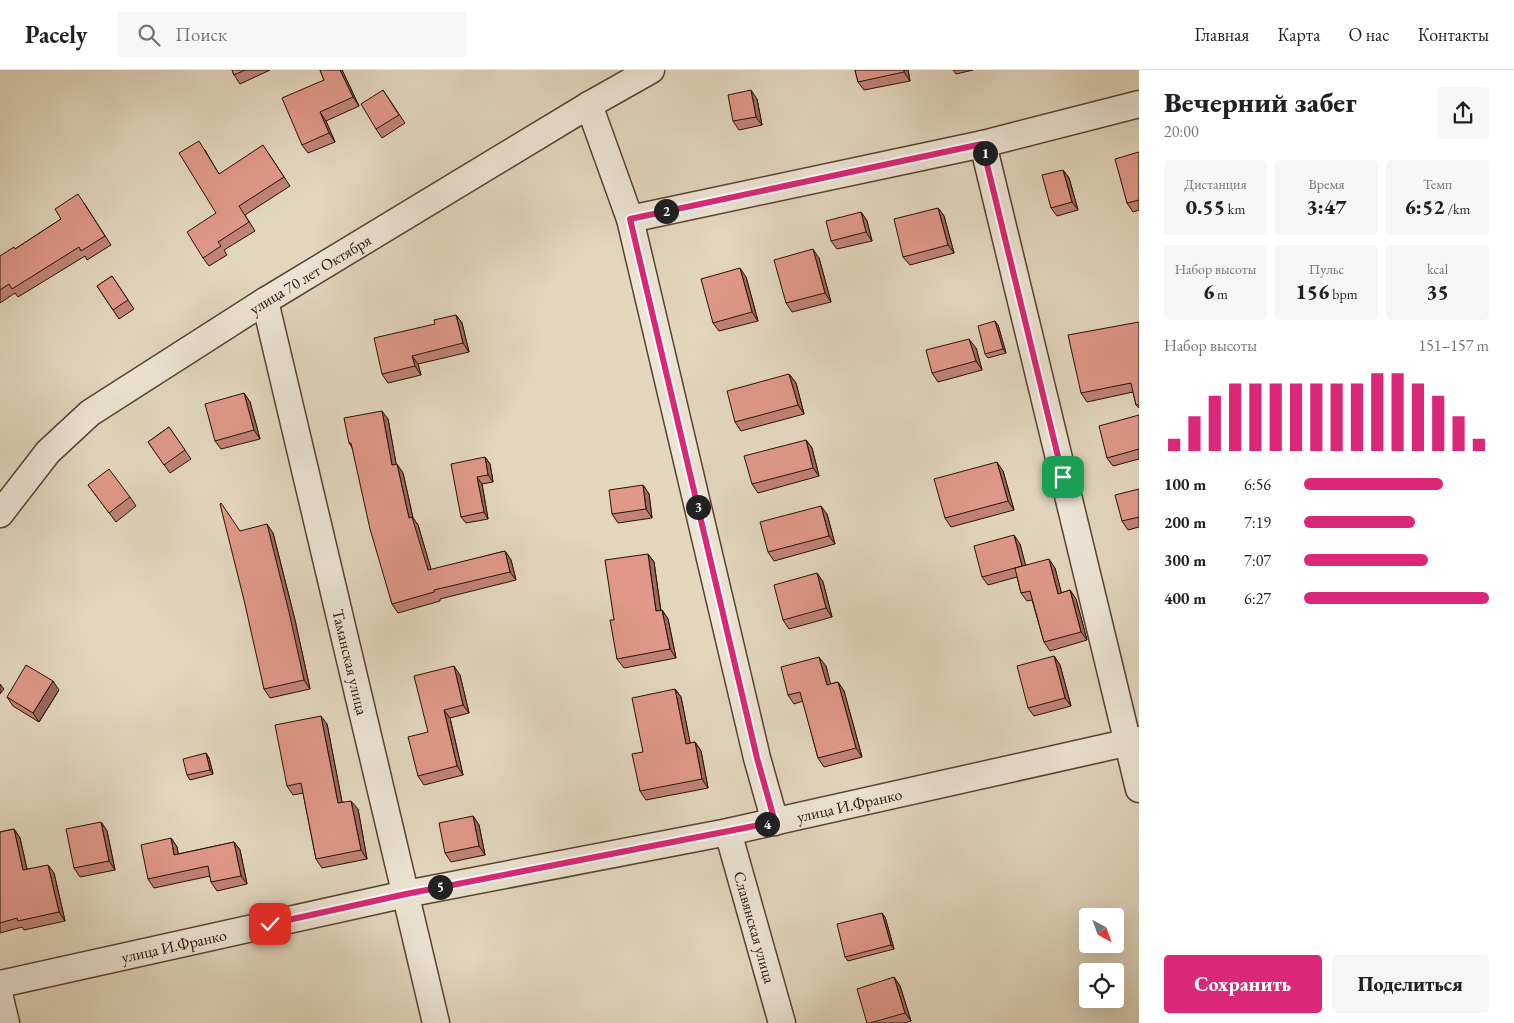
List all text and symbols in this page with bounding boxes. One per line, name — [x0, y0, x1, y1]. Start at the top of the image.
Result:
search box — [117, 12, 467, 57]
text: Pacely — [25, 19, 87, 50]
icon: search — [135, 21, 163, 49]
text: Поиск — [175, 22, 227, 47]
text: Главная — [1195, 23, 1249, 46]
text: Карта — [1277, 23, 1320, 46]
text: О нас — [1348, 23, 1390, 46]
text: Контакты — [1418, 23, 1489, 46]
text: Вечерний забег — [1164, 84, 1357, 120]
button: share — [1437, 87, 1489, 139]
text: 20:00 — [1164, 121, 1199, 142]
pin: 1 — [972, 140, 998, 166]
text: 1 — [982, 144, 989, 162]
text: Дистанция — [1184, 175, 1247, 193]
text: Время — [1309, 175, 1344, 193]
text: Темп — [1423, 175, 1452, 193]
text: 0.55 — [1186, 193, 1225, 220]
text: 3:47 — [1306, 193, 1347, 220]
text: 6:52 — [1405, 193, 1445, 220]
pin: 2 — [654, 198, 678, 224]
text: km — [1225, 200, 1245, 218]
text: /km — [1445, 200, 1470, 218]
text: 2 — [663, 202, 670, 220]
street label: улица 70 лет Октября — [245, 229, 375, 319]
text: Набор высоты — [1175, 260, 1256, 278]
text: Пульс — [1309, 260, 1344, 278]
text: kcal — [1427, 260, 1448, 278]
text: 6 — [1203, 278, 1214, 305]
text: 156 — [1295, 278, 1329, 305]
text: 35 — [1426, 278, 1449, 305]
text: m — [1214, 285, 1228, 303]
text: bpm — [1329, 285, 1358, 303]
text: Набор высоты — [1164, 335, 1257, 356]
text: 151–157 m — [1418, 335, 1489, 356]
pin — [1042, 456, 1084, 498]
icon: arrive — [1049, 463, 1077, 491]
text: 100 m — [1164, 474, 1206, 495]
text: 6:56 — [1244, 474, 1271, 495]
pin: 3 — [686, 494, 710, 520]
text: 3 — [695, 498, 702, 516]
text: 200 m — [1164, 512, 1206, 533]
text: 7:19 — [1244, 512, 1271, 533]
text: 300 m — [1164, 550, 1206, 571]
text: 7:07 — [1244, 550, 1271, 571]
text: 400 m — [1164, 588, 1206, 609]
text: 6:27 — [1244, 588, 1271, 609]
street label: Таманская улица — [327, 607, 373, 718]
street label: улица И.Франко — [795, 783, 904, 827]
pin: 4 — [754, 812, 780, 836]
text: 4 — [764, 815, 771, 833]
street label: Славянская улица — [729, 869, 780, 986]
pin: 5 — [428, 874, 452, 900]
text: 5 — [437, 878, 444, 896]
pin — [249, 903, 291, 945]
north arrow — [1079, 908, 1124, 952]
map controls — [1079, 908, 1124, 1008]
icon: check — [256, 910, 284, 938]
street label: улица И.Франко — [119, 924, 229, 968]
button: Сохранить — [1164, 955, 1322, 1013]
button: Поделиться — [1332, 955, 1489, 1013]
button: locate — [1079, 963, 1124, 1008]

